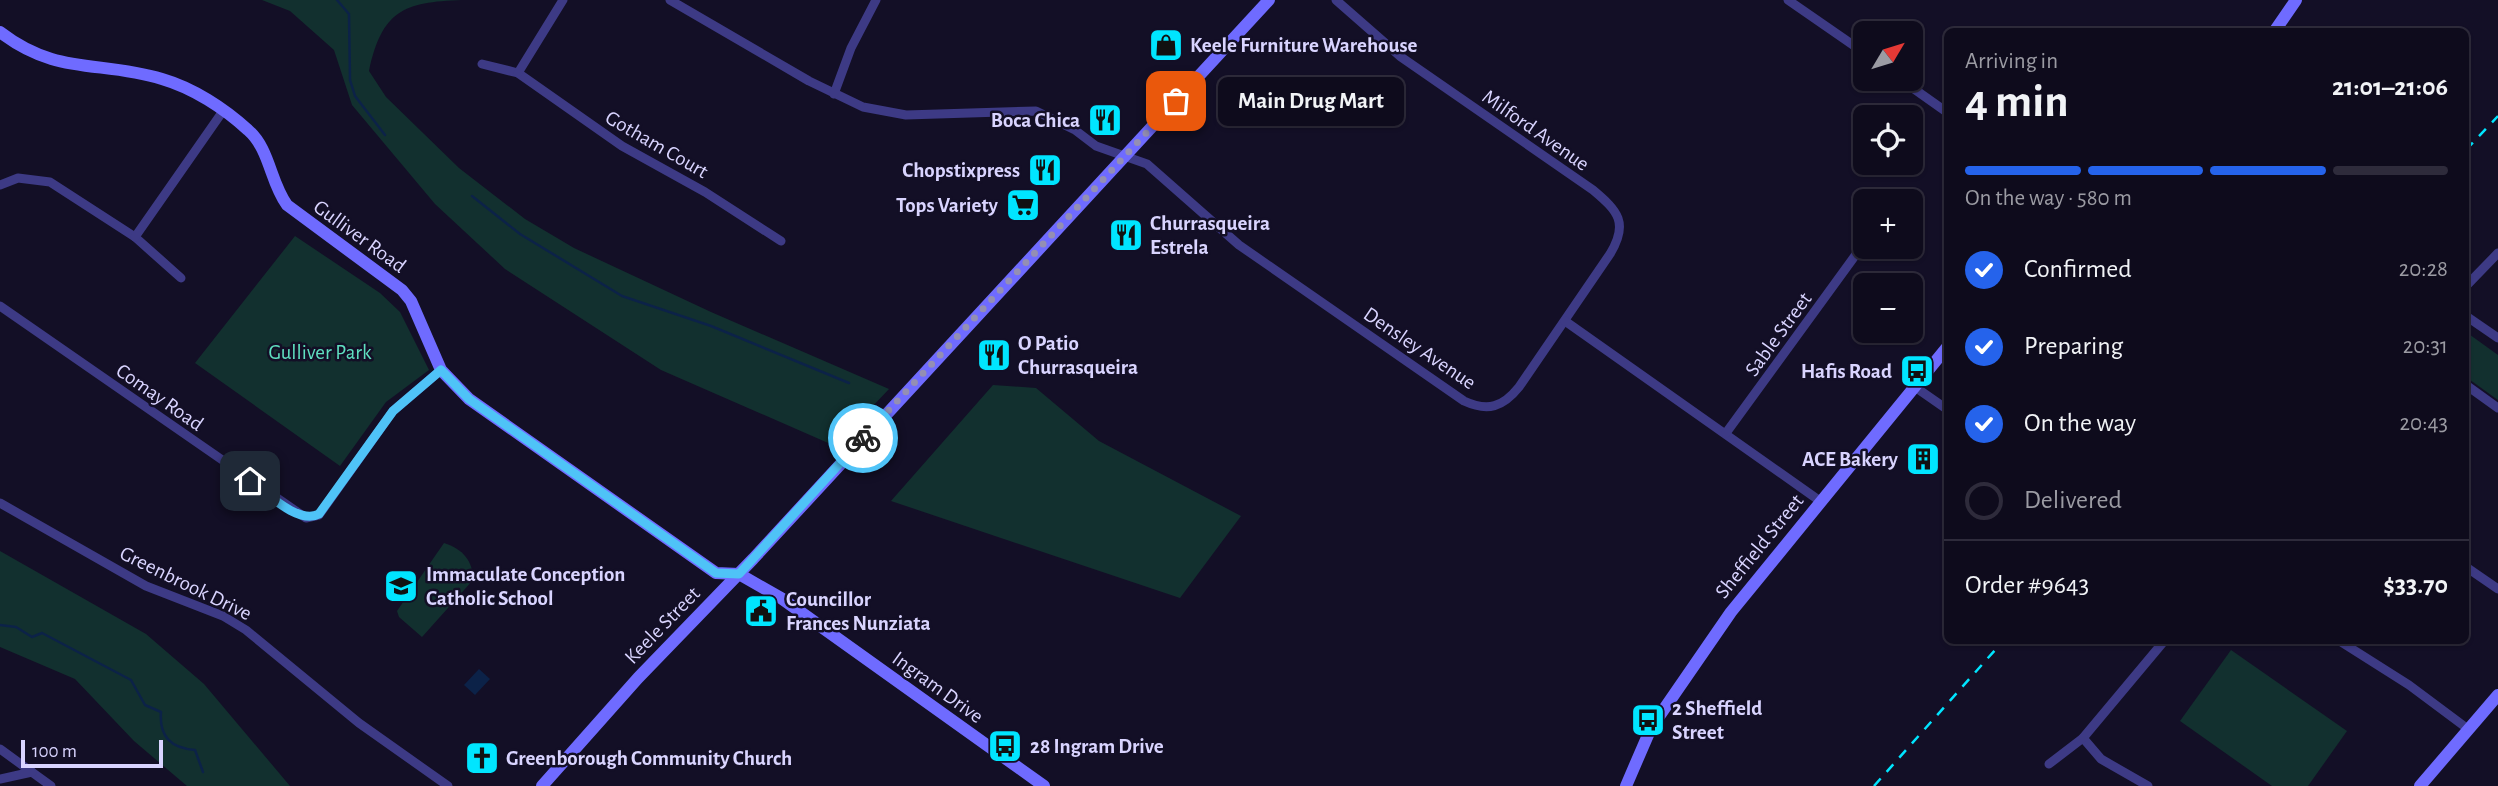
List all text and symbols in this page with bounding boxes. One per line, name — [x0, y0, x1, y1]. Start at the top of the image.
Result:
north arrow — [1853, 21, 1923, 91]
map controls — [1853, 21, 1923, 343]
shop icon: Keele Furniture Warehouse — [1147, 26, 1185, 64]
place label: Keele Furniture Warehouse — [1190, 35, 1418, 56]
text: Arriving in — [1965, 50, 2058, 73]
pin — [1146, 71, 1206, 131]
text: 21:01–21:06 — [2332, 74, 2448, 100]
callout: Main Drug Mart — [1218, 76, 1404, 126]
text: 4 min — [1965, 79, 2069, 125]
icon: bag — [1157, 82, 1195, 120]
street label: Milford Avenue — [1478, 86, 1593, 175]
text: Main Drug Mart — [1238, 90, 1384, 113]
restaurant icon: Boca Chica — [1086, 101, 1124, 139]
button: locate — [1853, 105, 1923, 175]
street label: Gotham Court — [602, 107, 712, 182]
place label: Boca Chica — [991, 110, 1080, 131]
restaurant icon: Chopstixpress — [1026, 151, 1064, 189]
place label: Chopstixpress — [902, 160, 1020, 181]
supermarket icon: Tops Variety — [1004, 186, 1042, 224]
text: On the way · 580 m — [1965, 187, 2132, 210]
button: + — [1853, 189, 1923, 259]
place label: Tops Variety — [896, 195, 999, 216]
street label: Gulliver Road — [310, 196, 410, 277]
place label: Churrasqueira Estrela — [1150, 213, 1270, 258]
restaurant icon: Churrasqueira Estrela — [1107, 216, 1145, 254]
icon: check — [1965, 251, 2003, 289]
text: Confirmed — [2024, 256, 2132, 282]
text: 20:28 — [2399, 258, 2448, 281]
button: − — [1853, 273, 1923, 343]
street label: Sable Street — [1741, 288, 1816, 380]
street label: Densley Avenue — [1360, 303, 1480, 394]
icon: check — [1965, 328, 2003, 366]
place label: O Patio Churrasqueira — [1018, 333, 1138, 378]
text: Preparing — [2024, 333, 2123, 359]
text: 20:31 — [2403, 335, 2448, 358]
restaurant icon: O Patio Churrasqueira — [975, 336, 1013, 374]
park label: Gulliver Park — [268, 342, 372, 363]
bus stop icon: Hafis Road — [1898, 352, 1936, 390]
street label: Comay Road — [112, 360, 207, 435]
place label: Hafis Road — [1801, 361, 1892, 382]
courier — [828, 403, 898, 473]
icon: check — [1965, 405, 2003, 443]
text: On the way — [2024, 410, 2136, 436]
text: 20:43 — [2400, 412, 2448, 435]
icon: bike — [844, 419, 882, 457]
building icon: ACE Bakery — [1904, 440, 1942, 478]
place label: ACE Bakery — [1802, 449, 1899, 470]
pin — [220, 451, 280, 511]
icon: home — [231, 462, 269, 500]
text: Delivered — [2024, 487, 2122, 513]
street label: Sheffield Street — [1711, 490, 1808, 602]
street label: Greenbrook Drive — [117, 542, 255, 624]
place label: Immaculate Conception Catholic School — [426, 564, 625, 609]
school or university icon: Immaculate Conception Catholic School — [382, 567, 420, 605]
text: Order #9643 — [1965, 572, 2089, 598]
text: $33.70 — [2383, 572, 2448, 598]
street label: Keele Street — [621, 583, 704, 668]
place label: Councillor Frances Nunziata — [786, 589, 930, 634]
public building icon: Councillor Frances Nunziata — [742, 592, 780, 630]
street label: Ingram Drive — [888, 648, 987, 727]
place label: 2 Sheffield Street — [1672, 698, 1762, 743]
bus stop icon: 2 Sheffield Street — [1629, 701, 1667, 739]
bus stop icon: 28 Ingram Drive — [986, 727, 1024, 765]
place label: 28 Ingram Drive — [1030, 736, 1164, 757]
scale bar — [21, 737, 163, 769]
church icon: Greenborough Community Church — [463, 739, 501, 777]
text: 100 m — [32, 742, 77, 761]
place label: Greenborough Community Church — [506, 748, 792, 769]

